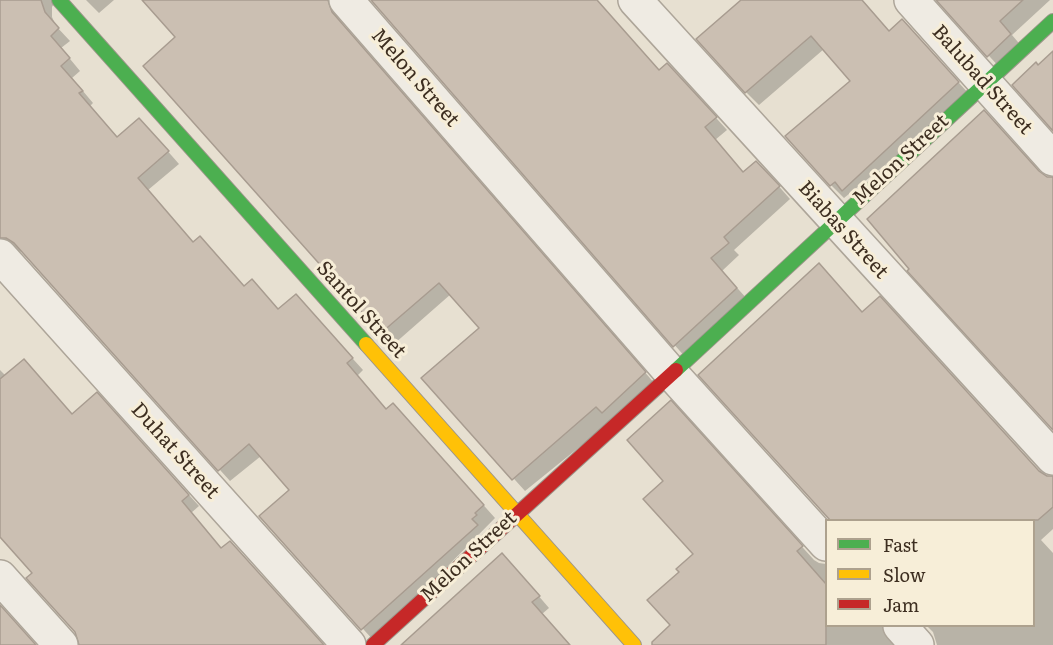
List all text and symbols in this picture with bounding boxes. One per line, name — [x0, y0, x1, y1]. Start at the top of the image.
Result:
street label: Balubad Street — [927, 20, 1037, 140]
street label: Melon Street — [366, 24, 464, 132]
street label: Melon Street — [848, 110, 954, 210]
street label: Biabas Street — [793, 176, 893, 284]
street label: Santol Street — [311, 257, 411, 363]
street label: Duhat Street — [126, 398, 224, 504]
street label: Melon Street — [416, 507, 522, 607]
legend — [825, 519, 1035, 627]
text: Fast — [883, 531, 918, 558]
text: Slow — [883, 561, 925, 588]
text: Jam — [883, 591, 919, 618]

